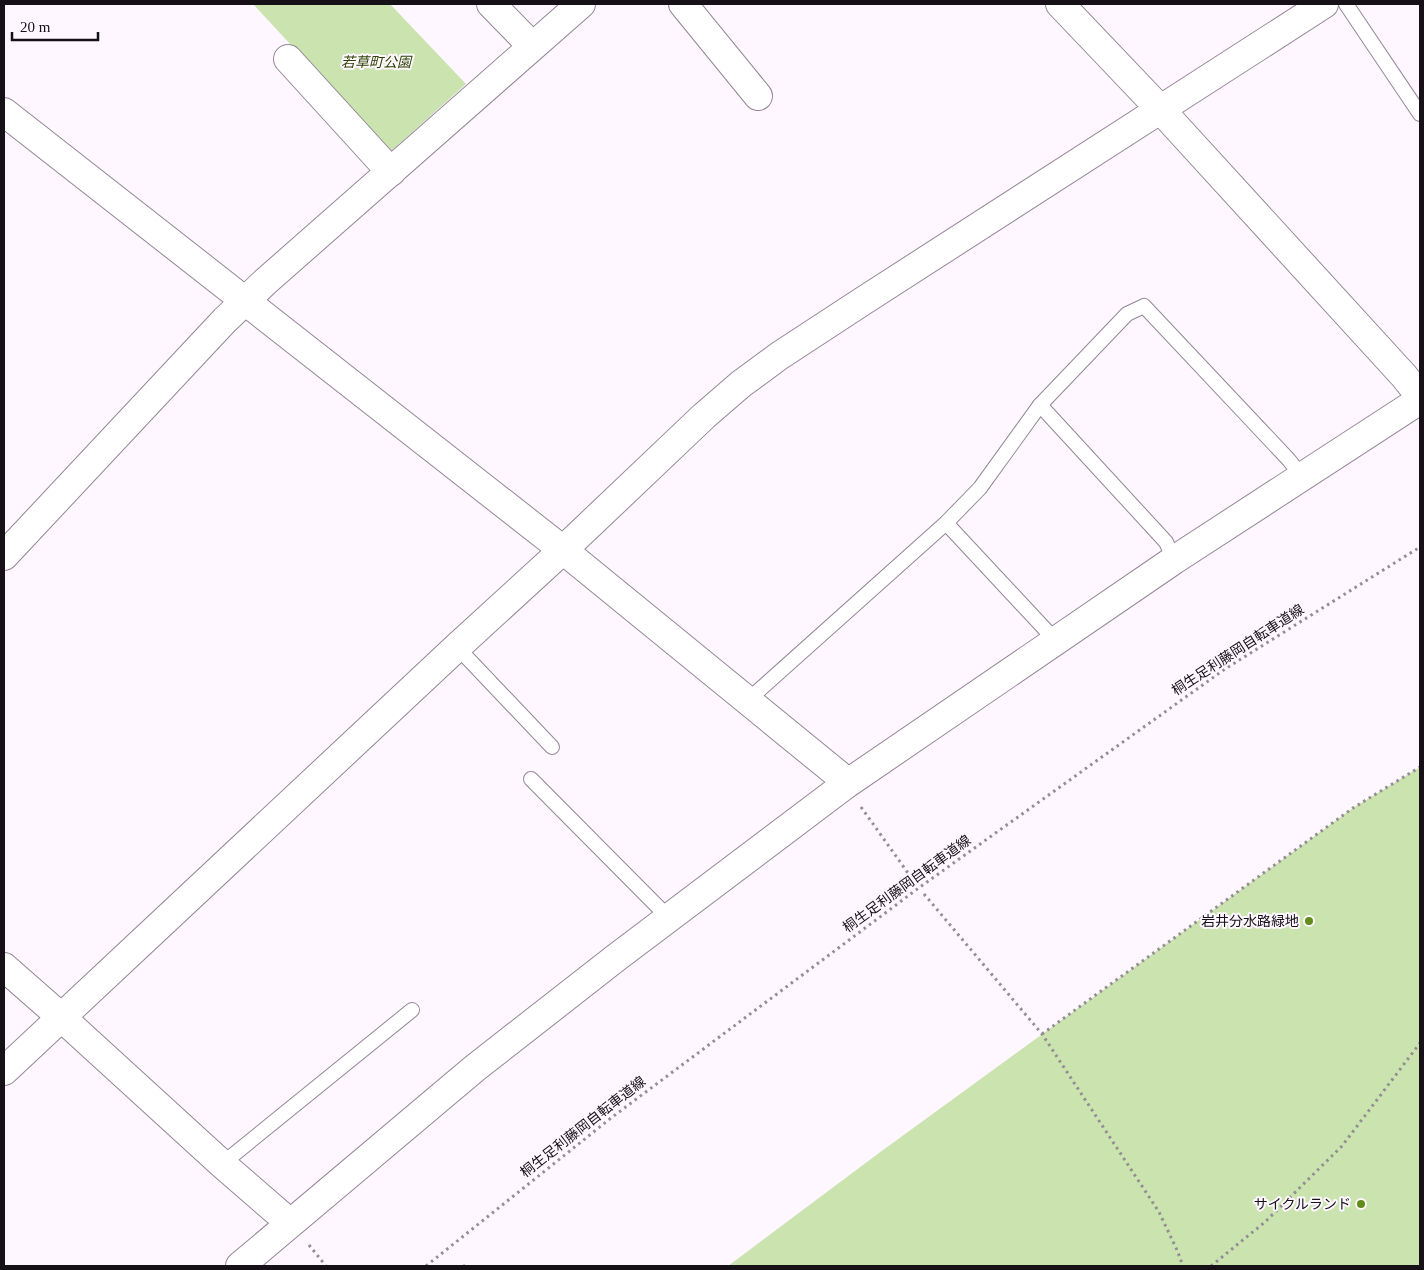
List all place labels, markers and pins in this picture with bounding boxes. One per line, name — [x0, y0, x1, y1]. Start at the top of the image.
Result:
place label: 岩井分水路緑地 — [1201, 913, 1299, 929]
marker: 岩井分水路緑地 — [1303, 915, 1315, 927]
place label: サイクルランド — [1254, 1197, 1351, 1212]
marker: サイクルランド — [1355, 1198, 1367, 1210]

